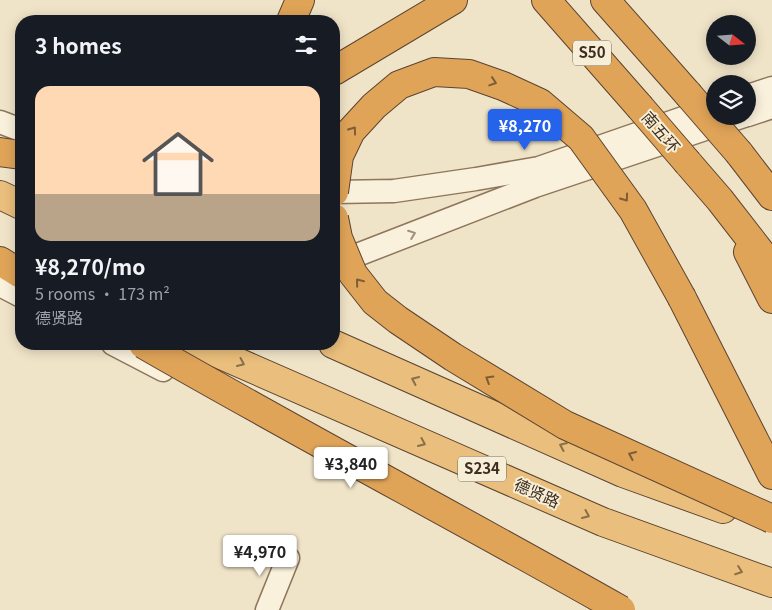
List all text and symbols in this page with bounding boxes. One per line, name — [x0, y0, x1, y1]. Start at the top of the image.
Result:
north arrow — [706, 15, 756, 65]
map controls — [706, 15, 756, 125]
text: 3 homes — [35, 30, 122, 60]
icon: filters — [292, 31, 320, 59]
road number: S50 — [573, 40, 611, 66]
button: layers — [706, 75, 756, 125]
one-way arrow — [488, 77, 496, 87]
street label: 南五环 — [637, 105, 687, 157]
pin: ¥8,270 — [484, 108, 566, 151]
text: ¥8,270 — [499, 113, 551, 137]
icon: home — [133, 119, 223, 209]
one-way arrow — [347, 126, 356, 136]
one-way arrow — [618, 193, 628, 202]
one-way arrow — [407, 229, 416, 240]
text: ¥8,270/mo — [35, 251, 145, 281]
one-way arrow — [356, 279, 365, 288]
text: 5 rooms · 173 m² — [35, 281, 170, 305]
text: 德贤路 — [35, 305, 83, 329]
one-way arrow — [236, 357, 245, 368]
one-way arrow — [411, 376, 420, 386]
one-way arrow — [485, 376, 494, 385]
one-way arrow — [417, 436, 426, 447]
one-way arrow — [559, 442, 568, 453]
pin: ¥3,840 — [310, 446, 392, 489]
text: ¥3,840 — [325, 451, 377, 475]
one-way arrow — [628, 451, 637, 462]
road number: S234 — [458, 456, 506, 482]
street label: 德贤路 — [511, 471, 564, 513]
one-way arrow — [581, 509, 590, 520]
pin: ¥4,970 — [219, 534, 301, 577]
text: ¥4,970 — [234, 539, 286, 563]
one-way arrow — [734, 565, 743, 575]

